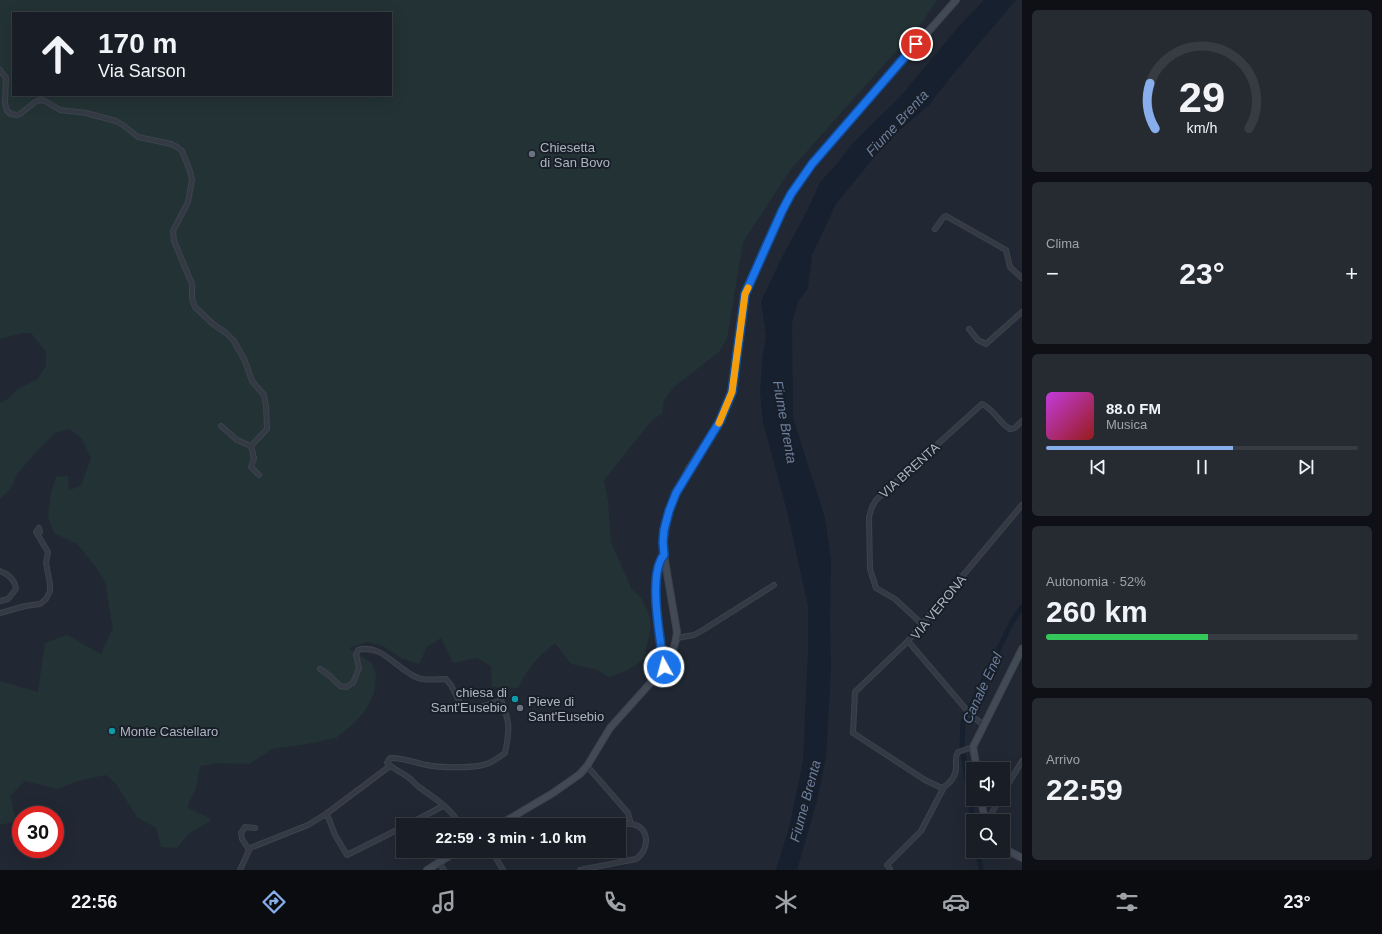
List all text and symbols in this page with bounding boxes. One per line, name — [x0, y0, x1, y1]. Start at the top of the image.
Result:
pin — [899, 27, 933, 61]
icon: ahead — [32, 28, 84, 80]
text: 170 m — [98, 28, 177, 59]
icon: arrive — [905, 33, 927, 55]
text: Via Sarson — [98, 61, 186, 81]
text: 29 — [1179, 74, 1225, 121]
water label: Fiume Brenta — [862, 87, 932, 159]
text: km/h — [1187, 120, 1218, 136]
place label: Chiesetta di San Bovo — [540, 140, 610, 170]
marker: Chiesetta di San Bovo — [527, 149, 537, 159]
text: Clima — [1046, 236, 1079, 251]
text: 23° — [1179, 257, 1225, 290]
text: − — [1046, 261, 1059, 286]
text: + — [1345, 261, 1358, 286]
water label: Fiume Brenta — [770, 379, 800, 465]
text: 88.0 FM — [1106, 400, 1161, 417]
text: Musica — [1106, 417, 1147, 432]
street label: VIA BRENTA — [876, 439, 943, 501]
icon: previous — [1087, 456, 1109, 478]
icon: pause — [1191, 456, 1213, 478]
icon: next — [1295, 456, 1317, 478]
street label: VIA VERONA — [908, 572, 969, 643]
text: Autonomia · 52% — [1046, 574, 1146, 589]
text: 260 km — [1046, 595, 1148, 628]
position arrow — [643, 646, 685, 688]
water label: Canale Enel — [959, 649, 1006, 726]
place label: chiesa di Sant'Eusebio — [431, 685, 507, 715]
marker: chiesa di Sant'Eusebio — [510, 694, 520, 704]
place label: Pieve di Sant'Eusebio — [528, 694, 604, 724]
marker: Pieve di Sant'Eusebio — [515, 703, 525, 713]
place label: Monte Castellaro — [120, 724, 218, 739]
marker: Monte Castellaro — [107, 726, 117, 736]
text: Arrivo — [1046, 752, 1080, 767]
water label: Fiume Brenta — [786, 758, 824, 844]
map controls — [966, 762, 1010, 858]
button: sound — [966, 762, 1010, 806]
text: 22:59 — [1046, 773, 1123, 806]
speed limit sign: 30 — [12, 806, 64, 858]
button: search — [966, 814, 1010, 858]
text: 22:59 · 3 min · 1.0 km — [436, 829, 586, 846]
icon: directions — [260, 888, 288, 916]
icon: music — [430, 888, 458, 916]
icon: phone — [601, 888, 629, 916]
icon: climate — [772, 888, 800, 916]
icon: car — [942, 888, 970, 916]
icon: filters — [1113, 888, 1141, 916]
text: 22:56 — [71, 892, 117, 912]
text: 23° — [1283, 892, 1311, 912]

